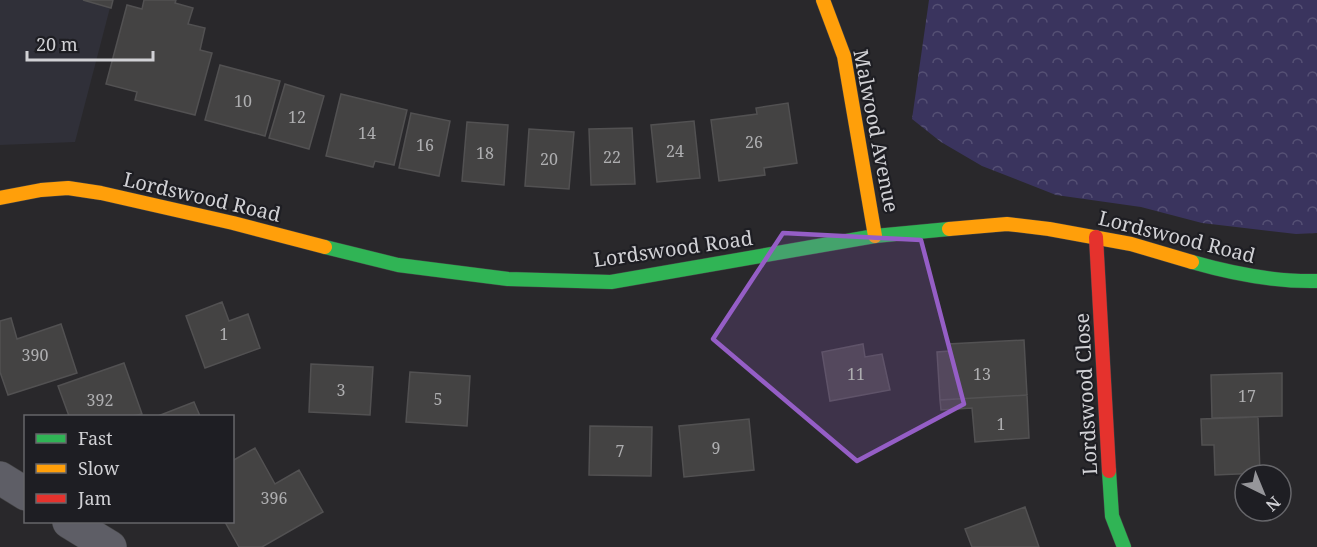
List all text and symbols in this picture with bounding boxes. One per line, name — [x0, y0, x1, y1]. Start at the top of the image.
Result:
scale bar — [27, 24, 153, 62]
text: 20 m — [36, 32, 78, 56]
street label: Malwood Avenue — [847, 47, 906, 215]
house number: 10 — [234, 90, 252, 112]
house number: 12 — [288, 106, 306, 128]
house number: 14 — [358, 122, 376, 144]
house number: 26 — [745, 131, 763, 153]
house number: 16 — [416, 134, 434, 156]
house number: 24 — [666, 140, 684, 162]
house number: 18 — [476, 142, 494, 164]
house number: 22 — [603, 146, 621, 168]
house number: 20 — [540, 148, 558, 170]
street label: Lordswood Road — [121, 165, 283, 228]
street label: Lordswood Road — [1096, 204, 1258, 269]
street label: Lordswood Road — [591, 224, 754, 273]
street label: Lordswood Close — [1068, 312, 1103, 476]
house number: 1 — [220, 323, 228, 345]
house number: 390 — [22, 344, 48, 366]
house number: 11 — [847, 363, 865, 385]
house number: 13 — [973, 363, 991, 385]
house number: 3 — [337, 379, 346, 401]
house number: 17 — [1238, 385, 1256, 407]
house number: 5 — [434, 388, 442, 410]
house number: 392 — [87, 389, 113, 411]
house number: 1 — [997, 413, 1005, 435]
legend — [24, 415, 234, 523]
text: Fast — [78, 426, 113, 450]
house number: 9 — [712, 437, 720, 459]
house number: 7 — [616, 440, 625, 462]
text: Slow — [78, 456, 120, 480]
north arrow — [1233, 463, 1293, 523]
text: Jam — [77, 486, 112, 510]
house number: 396 — [261, 487, 287, 509]
text: N — [1261, 492, 1285, 517]

